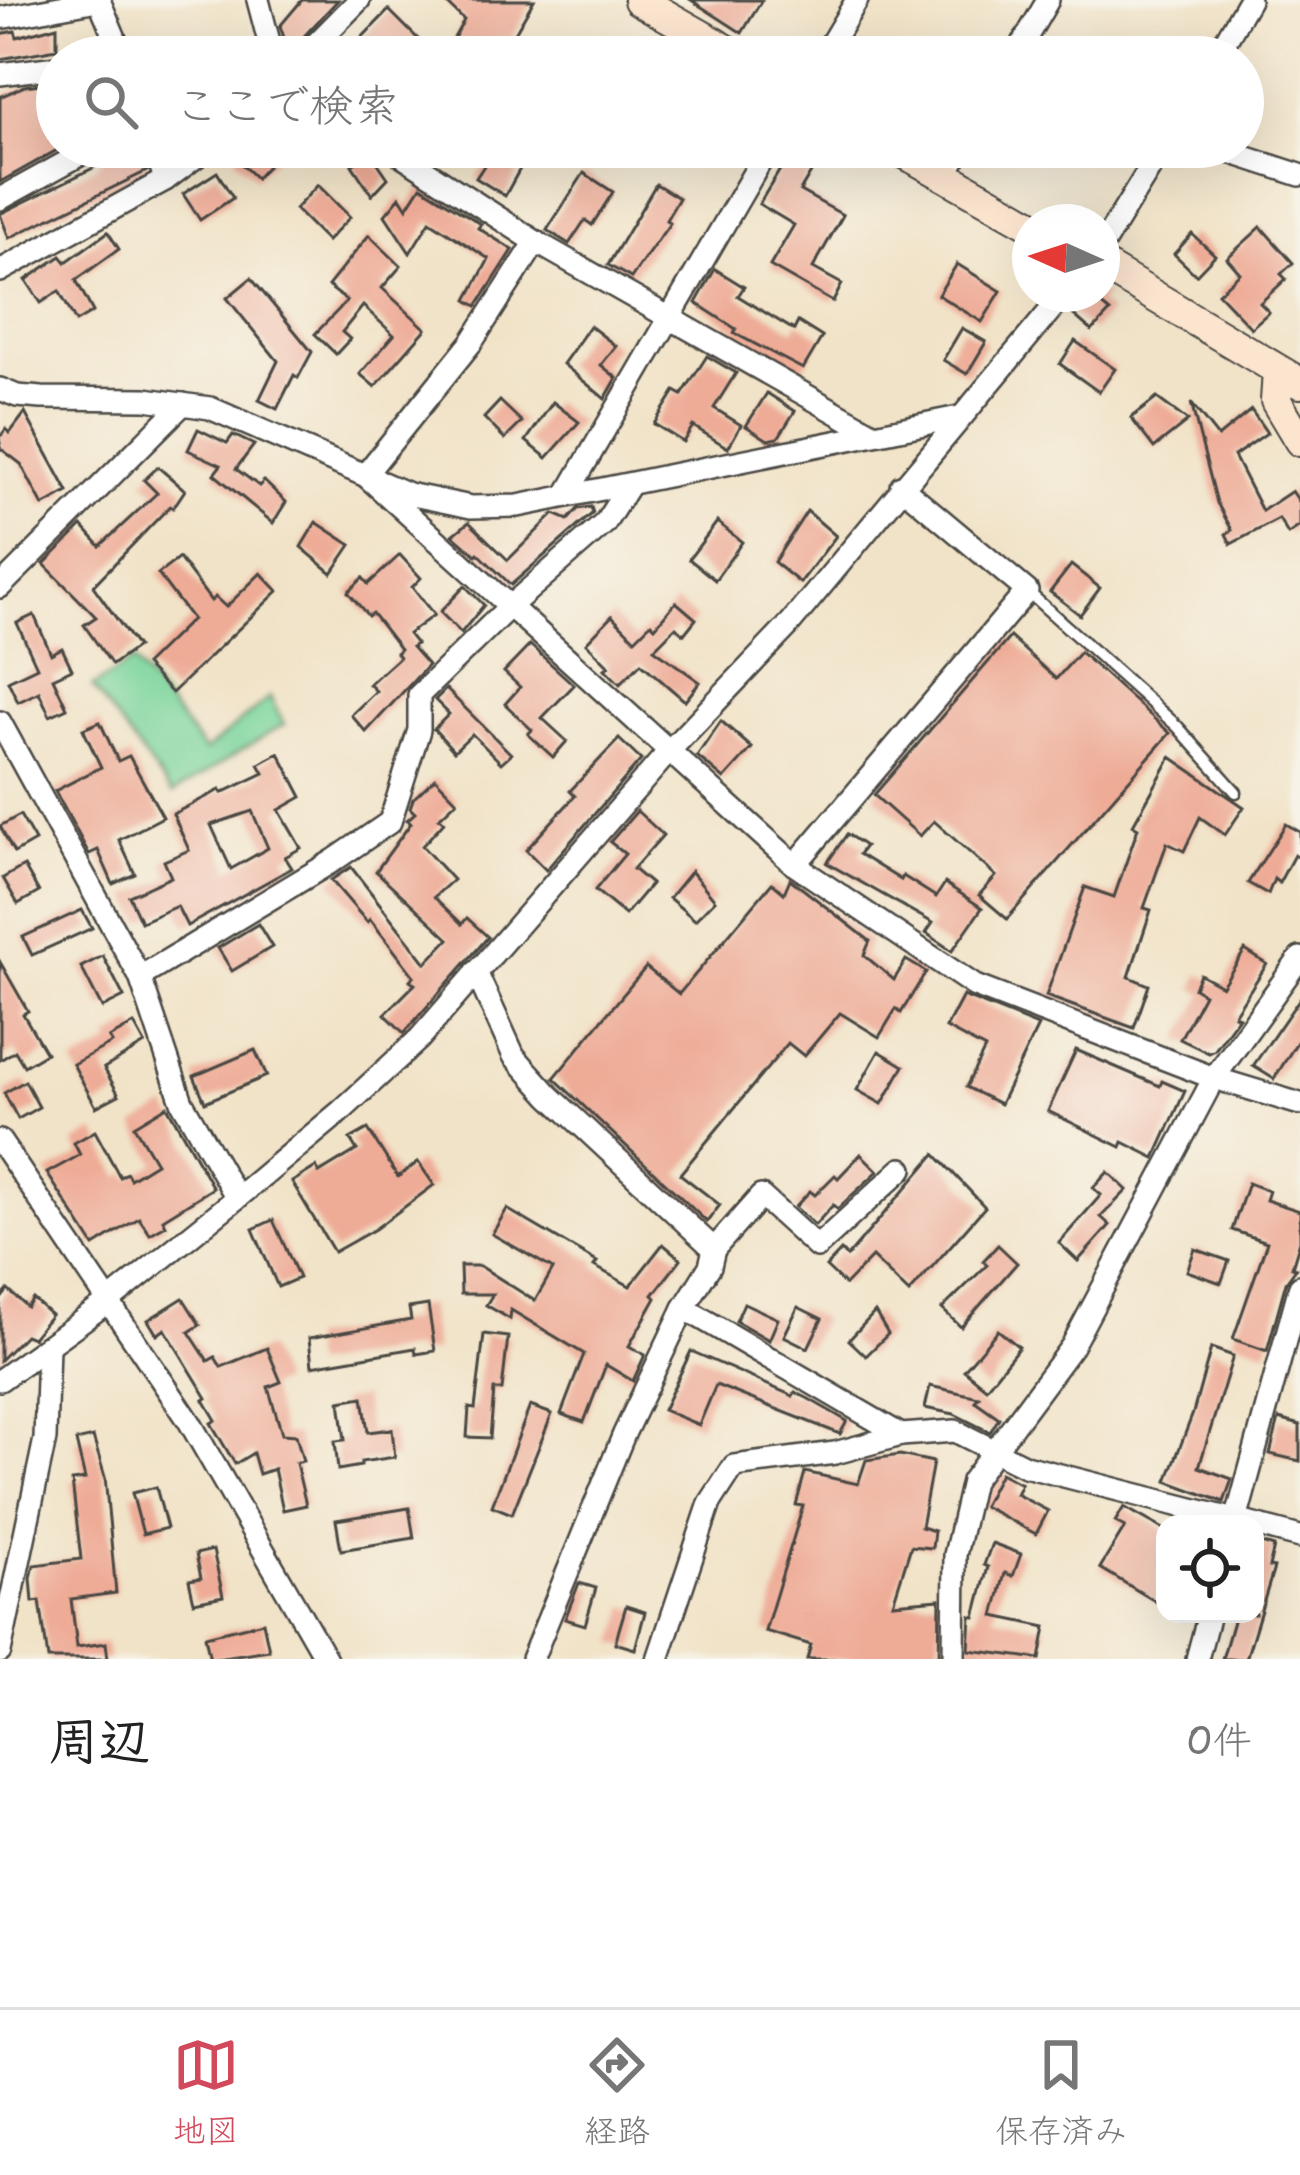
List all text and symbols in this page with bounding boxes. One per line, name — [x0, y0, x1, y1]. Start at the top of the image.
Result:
search box — [36, 36, 1264, 168]
icon: search — [78, 69, 144, 135]
text: ここで検索 — [174, 75, 399, 135]
north arrow — [1012, 204, 1120, 312]
map controls — [1156, 1515, 1264, 1623]
button: locate — [1156, 1515, 1264, 1623]
text: 周辺 — [48, 1707, 150, 1775]
text: 0件 — [1186, 1714, 1252, 1766]
tab: 地図 — [173, 2032, 239, 2153]
tab: 経路 — [584, 2032, 650, 2153]
tab: 保存済み — [995, 2032, 1127, 2153]

